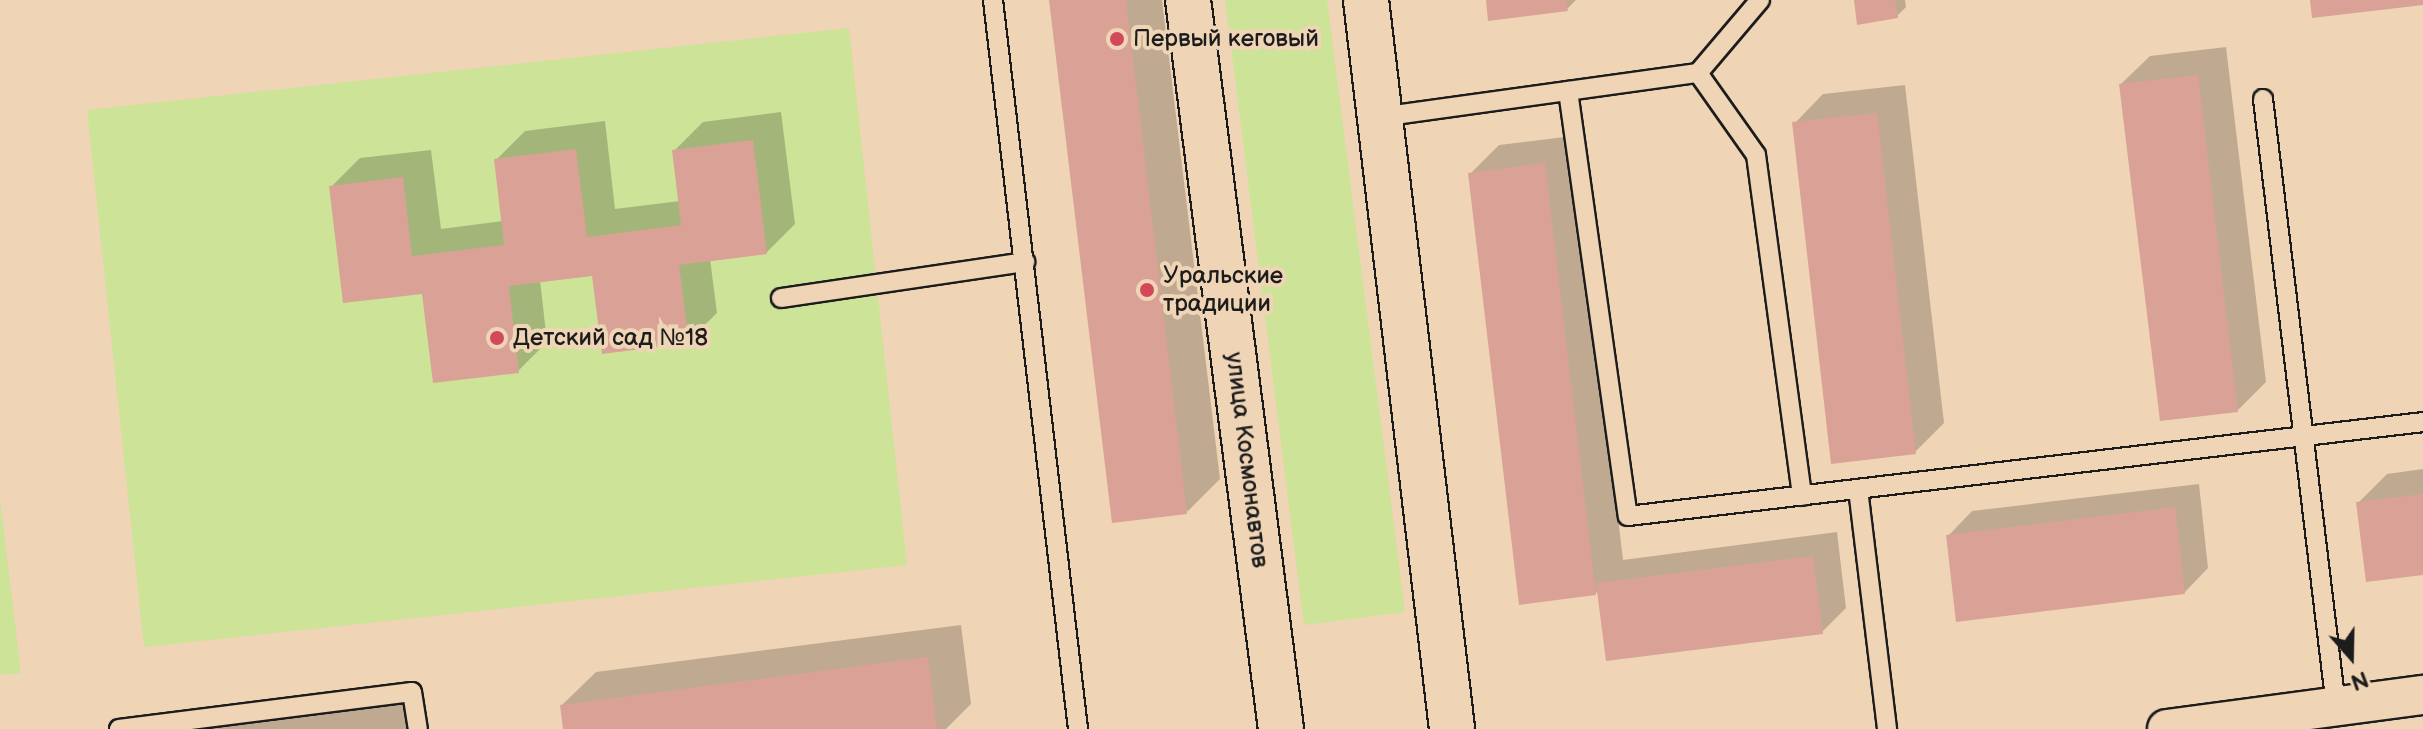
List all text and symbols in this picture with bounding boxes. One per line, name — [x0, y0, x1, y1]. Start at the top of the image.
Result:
place label: Первый кеговый — [1133, 25, 1319, 53]
marker: Первый кеговый — [1108, 30, 1126, 48]
place label: Уральские традиции — [1163, 262, 1283, 318]
marker: Уральские традиции — [1138, 281, 1156, 299]
place label: Детский сад №18 — [513, 324, 708, 352]
marker: Детский сад №18 — [488, 329, 506, 347]
street label: улица Космонавтов — [1219, 351, 1275, 569]
north arrow — [2311, 617, 2391, 697]
text: N — [2347, 665, 2372, 696]

